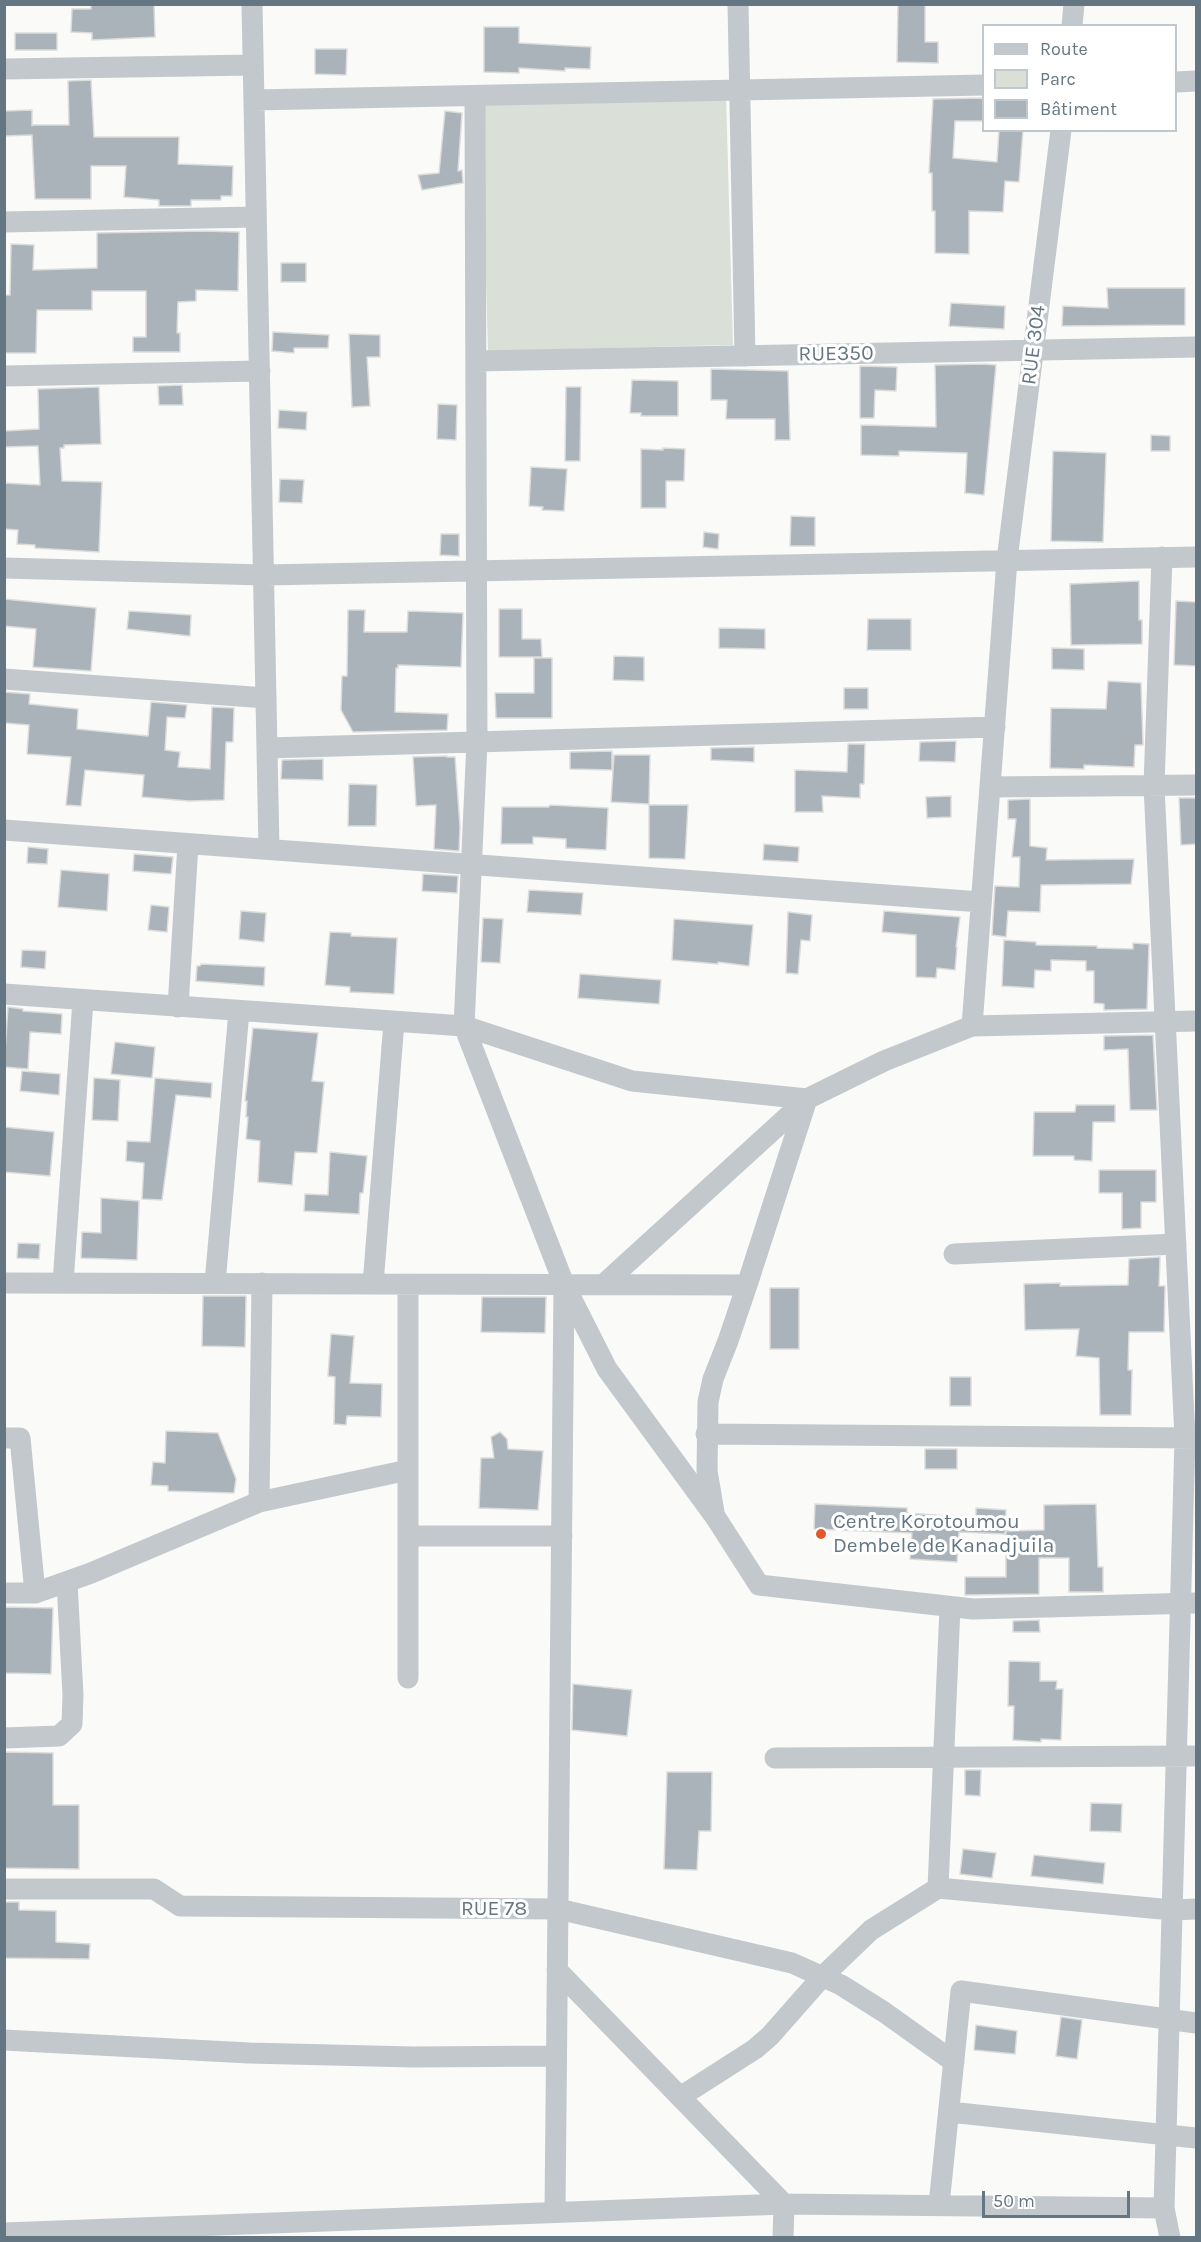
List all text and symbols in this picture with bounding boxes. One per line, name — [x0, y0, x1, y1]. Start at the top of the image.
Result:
legend — [982, 24, 1177, 132]
text: Route — [1040, 38, 1088, 60]
text: Parc — [1040, 68, 1076, 90]
text: Bâtiment — [1040, 98, 1117, 120]
street label: RUE 304 — [1017, 304, 1051, 386]
street label: RUE350 — [798, 341, 874, 367]
place label: Centre Korotoumou Dembele de Kanadjuila — [833, 1509, 1054, 1559]
marker: Centre Korotoumou Dembele de Kanadjuila — [814, 1527, 828, 1541]
street label: RUE 78 — [461, 1896, 527, 1922]
scale bar — [985, 2179, 1134, 2217]
text: 50 m — [993, 2190, 1035, 2212]

